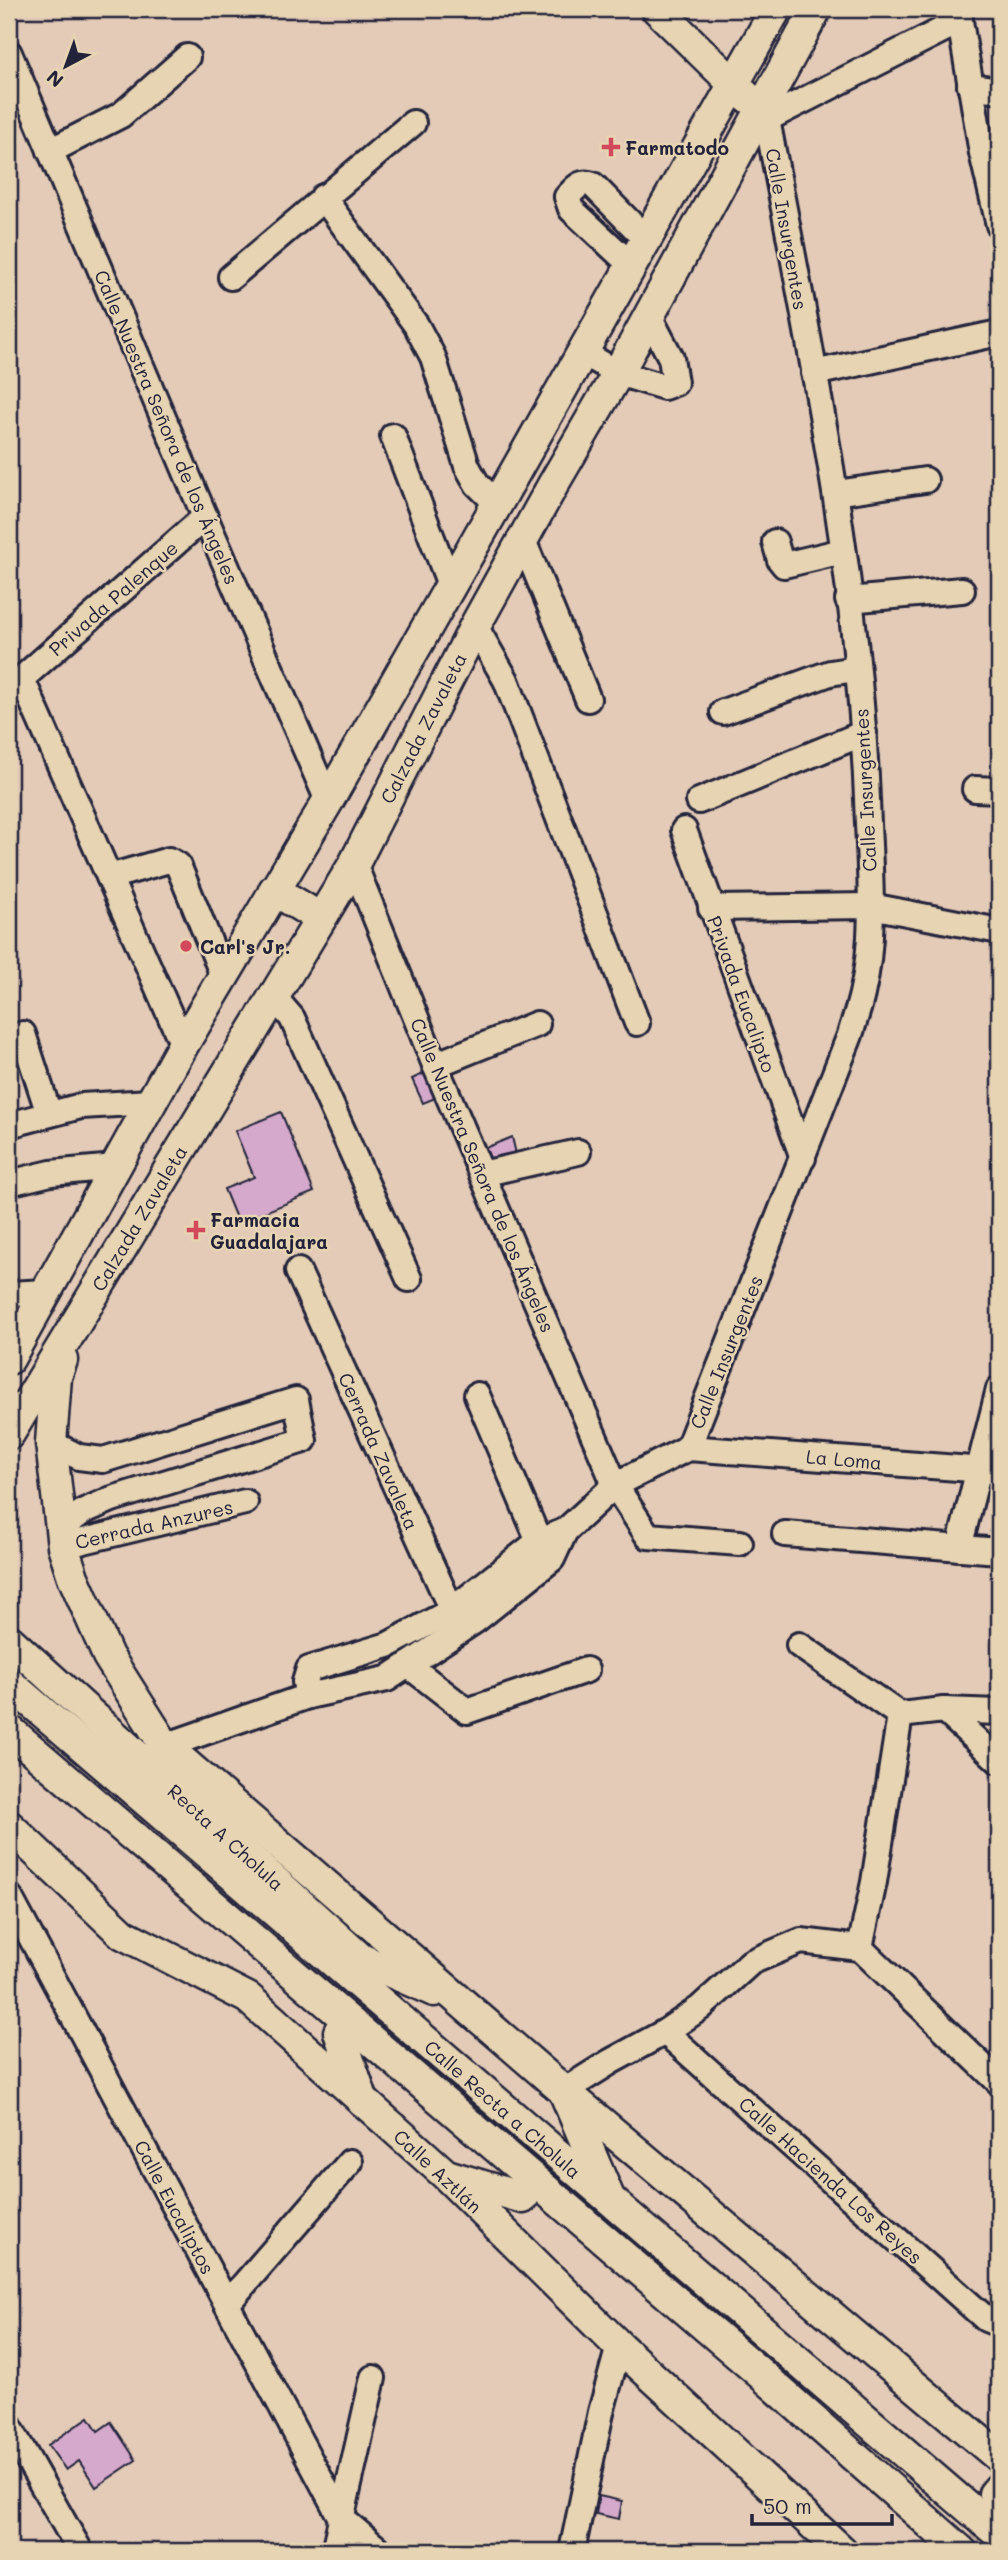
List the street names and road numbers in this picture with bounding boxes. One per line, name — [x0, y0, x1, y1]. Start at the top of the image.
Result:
street label: Calle Insurgentes — [760, 146, 814, 312]
street label: Calle Nuestra Señora de los Ángeles — [89, 266, 245, 588]
street label: Privada Palenque — [43, 535, 183, 661]
street label: Calzada Zavaleta — [374, 648, 472, 808]
street label: Calle Insurgentes — [848, 708, 882, 872]
street label: Privada Eucalipto — [702, 912, 782, 1076]
street label: Calle Nuestra Señora de los Ángeles — [405, 1014, 561, 1336]
street label: Calzada Zavaleta — [86, 1141, 192, 1295]
street label: Calle Insurgentes — [684, 1272, 768, 1432]
street label: Cerrada Zavaleta — [333, 1369, 425, 1533]
street label: La Loma — [805, 1443, 883, 1475]
street label: Cerrada Anzures — [73, 1494, 235, 1554]
street label: Recta A Cholula — [163, 1778, 289, 1896]
street label: Calle Recta a Cholula — [420, 2034, 586, 2184]
street label: Calle Hacienda Los Reyes — [734, 2091, 928, 2269]
street label: Calle Aztlán — [389, 2124, 487, 2218]
street label: Calle Eucaliptos — [129, 2136, 221, 2278]

